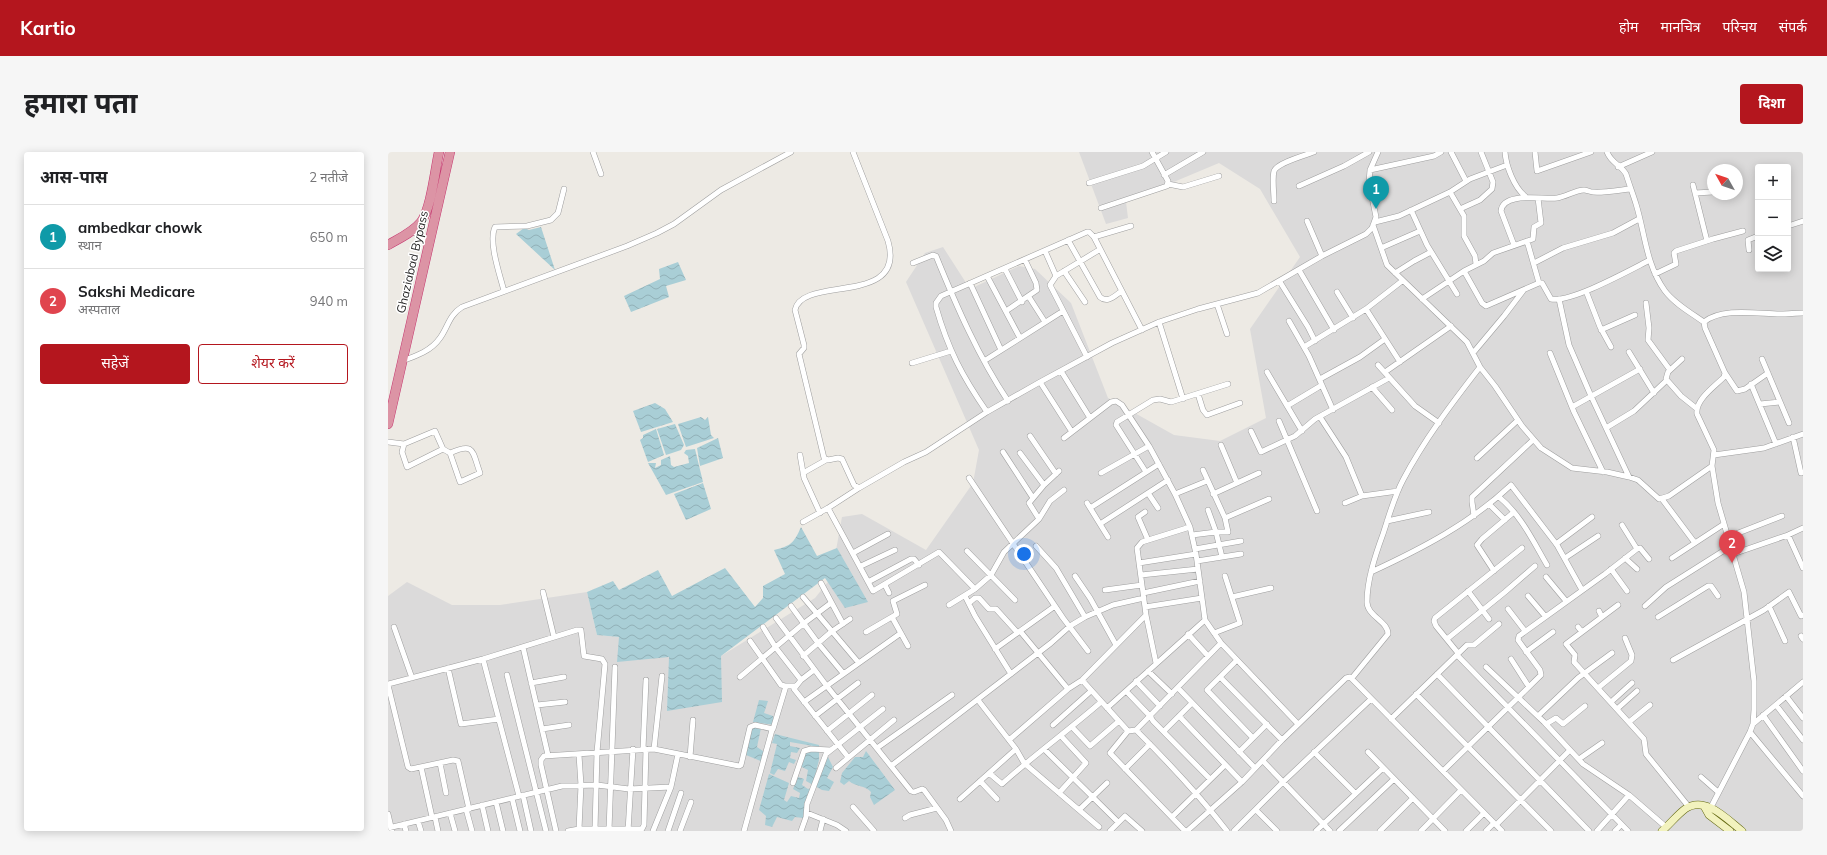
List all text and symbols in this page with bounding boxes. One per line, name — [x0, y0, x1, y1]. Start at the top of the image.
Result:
text: Kartio — [20, 16, 76, 40]
text: होम — [1619, 18, 1638, 36]
text: मानचित्र — [1660, 18, 1701, 36]
text: परिचय — [1723, 18, 1757, 36]
text: संपर्क — [1779, 18, 1807, 36]
button: दिशा — [1740, 84, 1803, 124]
text: हमारा पता — [24, 85, 137, 120]
north arrow — [1707, 164, 1743, 200]
map controls — [1755, 164, 1791, 272]
button: + — [1755, 164, 1791, 200]
text: आस-पास — [40, 166, 107, 187]
text: 2 नतीजे — [309, 169, 348, 185]
pin: 1 — [1363, 176, 1389, 209]
button: − — [1755, 200, 1791, 236]
street label: Ghaziabad Bypass — [393, 209, 431, 315]
text: ambedkar chowk — [78, 218, 202, 237]
text: 1 — [49, 229, 57, 245]
text: 650 m — [310, 229, 348, 245]
button: layers — [1755, 236, 1791, 272]
text: स्थान — [78, 237, 102, 253]
text: Sakshi Medicare — [78, 282, 195, 301]
text: 2 — [49, 293, 57, 309]
text: 940 m — [310, 293, 348, 309]
text: अस्पताल — [78, 301, 120, 317]
button: सहेजें — [40, 344, 190, 384]
button: शेयर करें — [198, 344, 348, 384]
pin: 2 — [1719, 530, 1745, 563]
your location — [1014, 544, 1034, 564]

